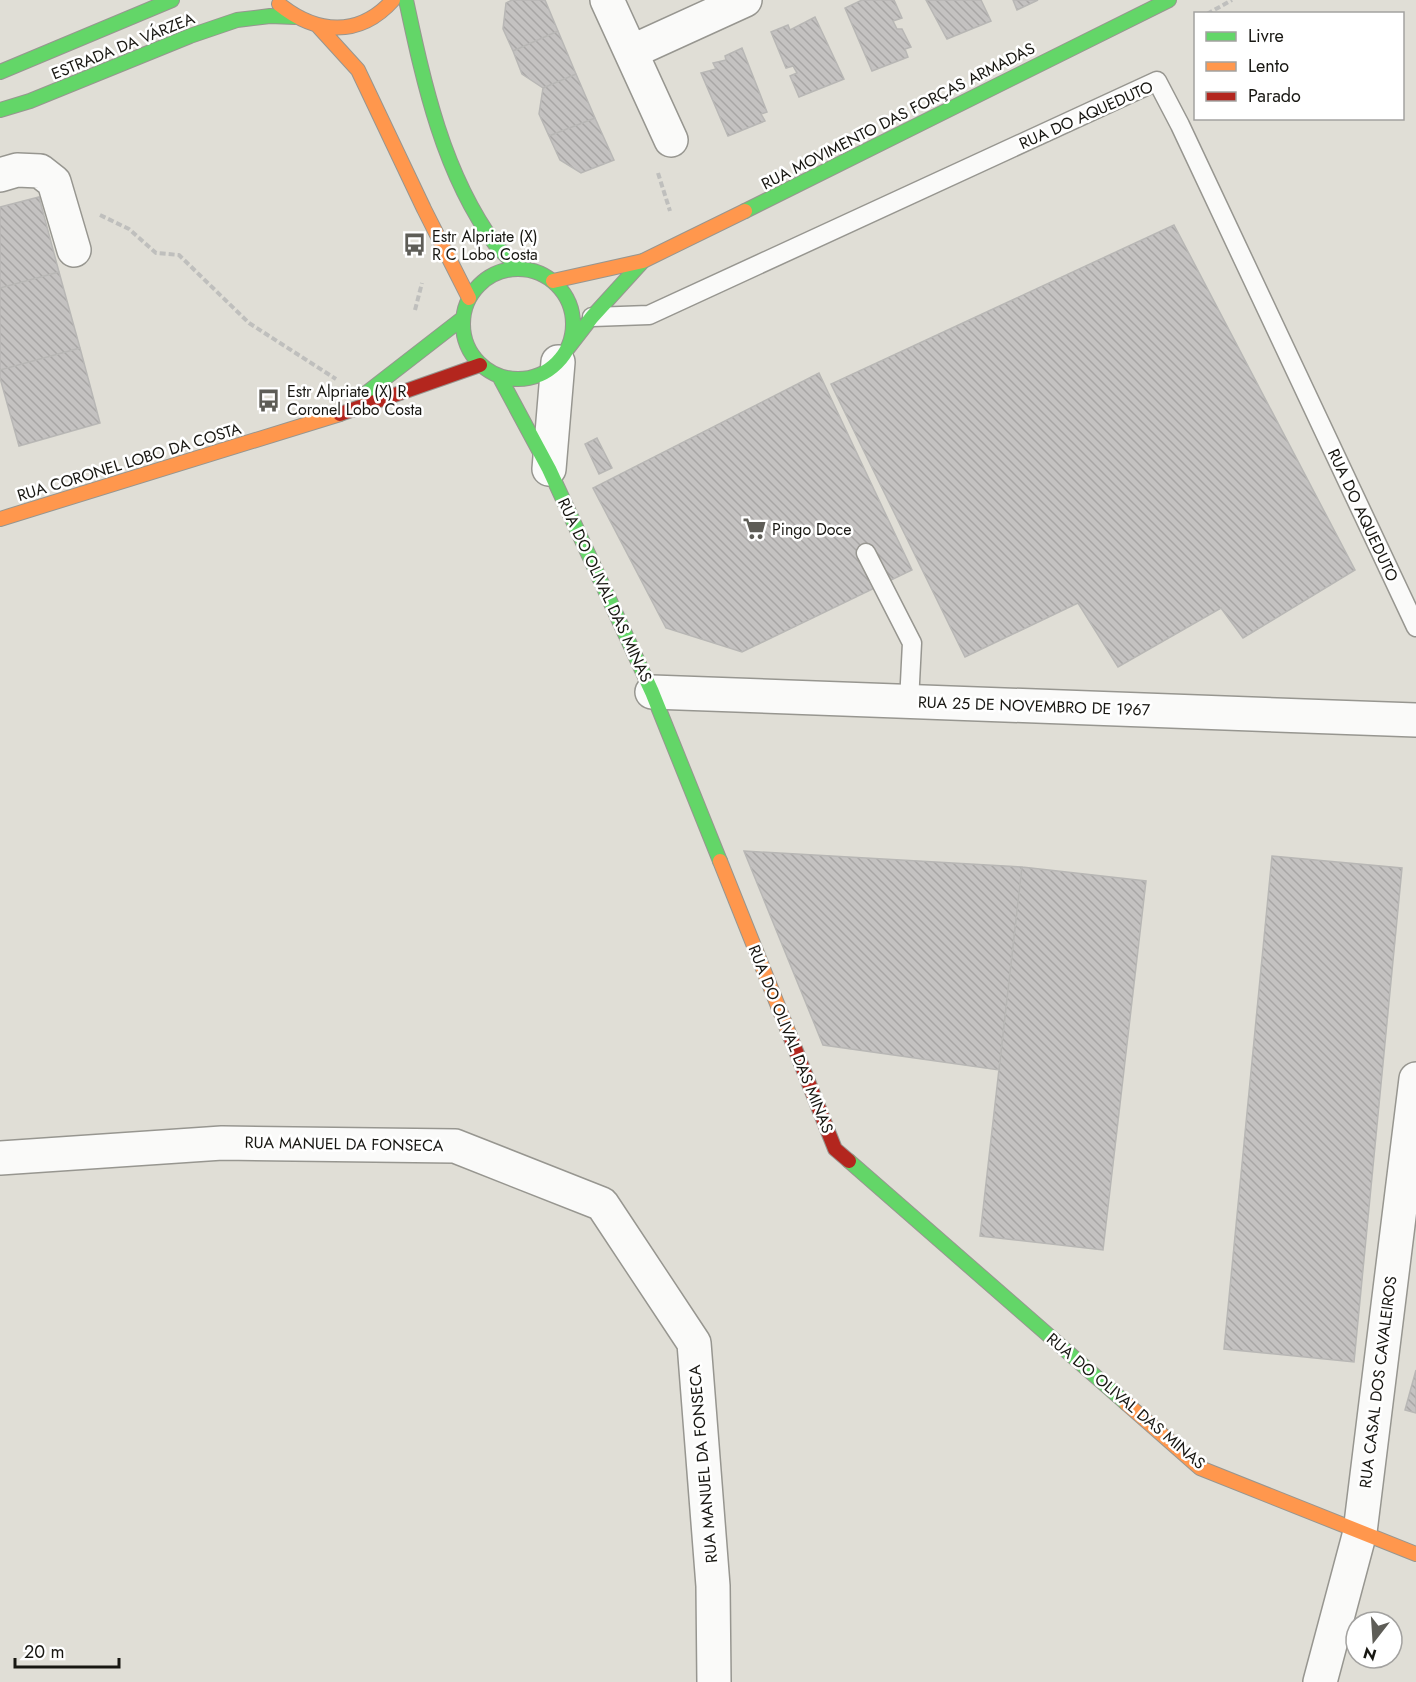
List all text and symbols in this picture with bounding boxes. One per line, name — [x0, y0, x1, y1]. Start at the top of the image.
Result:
street label: ESTRADA DA VÁRZEA — [48, 7, 198, 85]
legend — [1194, 12, 1404, 120]
text: Livre — [1248, 23, 1284, 49]
street label: RUA MOVIMENTO DAS FORÇAS ARMADAS — [757, 37, 1039, 195]
text: Lento — [1248, 53, 1289, 79]
street label: RUA DO AQUEDUTO — [1015, 75, 1157, 155]
text: Parado — [1248, 83, 1301, 109]
place label: Estr Alpriate (X) R C Lobo Costa — [432, 225, 538, 266]
bus stop icon: Estr Alpriate (X) R C Lobo Costa — [401, 232, 427, 258]
place label: Estr Alpriate (X) R Coronel Lobo Costa — [287, 380, 422, 421]
bus stop icon: Estr Alpriate (X) R Coronel Lobo Costa — [256, 387, 282, 413]
street label: RUA CORONEL LOBO DA COSTA — [14, 417, 244, 507]
street label: RUA DO AQUEDUTO — [1322, 445, 1404, 585]
street label: RUA DO OLIVAL DAS MINAS — [552, 494, 658, 686]
supermarket icon: Pingo Doce — [741, 516, 767, 542]
place label: Pingo Doce — [772, 518, 852, 541]
street label: RUA 25 DE NOVEMBRO DE 1967 — [917, 690, 1151, 722]
street label: RUA DO OLIVAL DAS MINAS — [743, 941, 839, 1137]
street label: RUA MANUEL DA FONSECA — [244, 1131, 444, 1157]
street label: RUA CASAL DOS CAVALEIROS — [1354, 1274, 1402, 1489]
street label: RUA DO OLIVAL DAS MINAS — [1042, 1328, 1211, 1475]
street label: RUA MANUEL DA FONSECA — [683, 1364, 723, 1564]
north arrow — [1344, 1610, 1404, 1670]
scale bar — [15, 1631, 118, 1669]
text: 20 m — [24, 1639, 64, 1665]
text: N — [1360, 1641, 1379, 1667]

